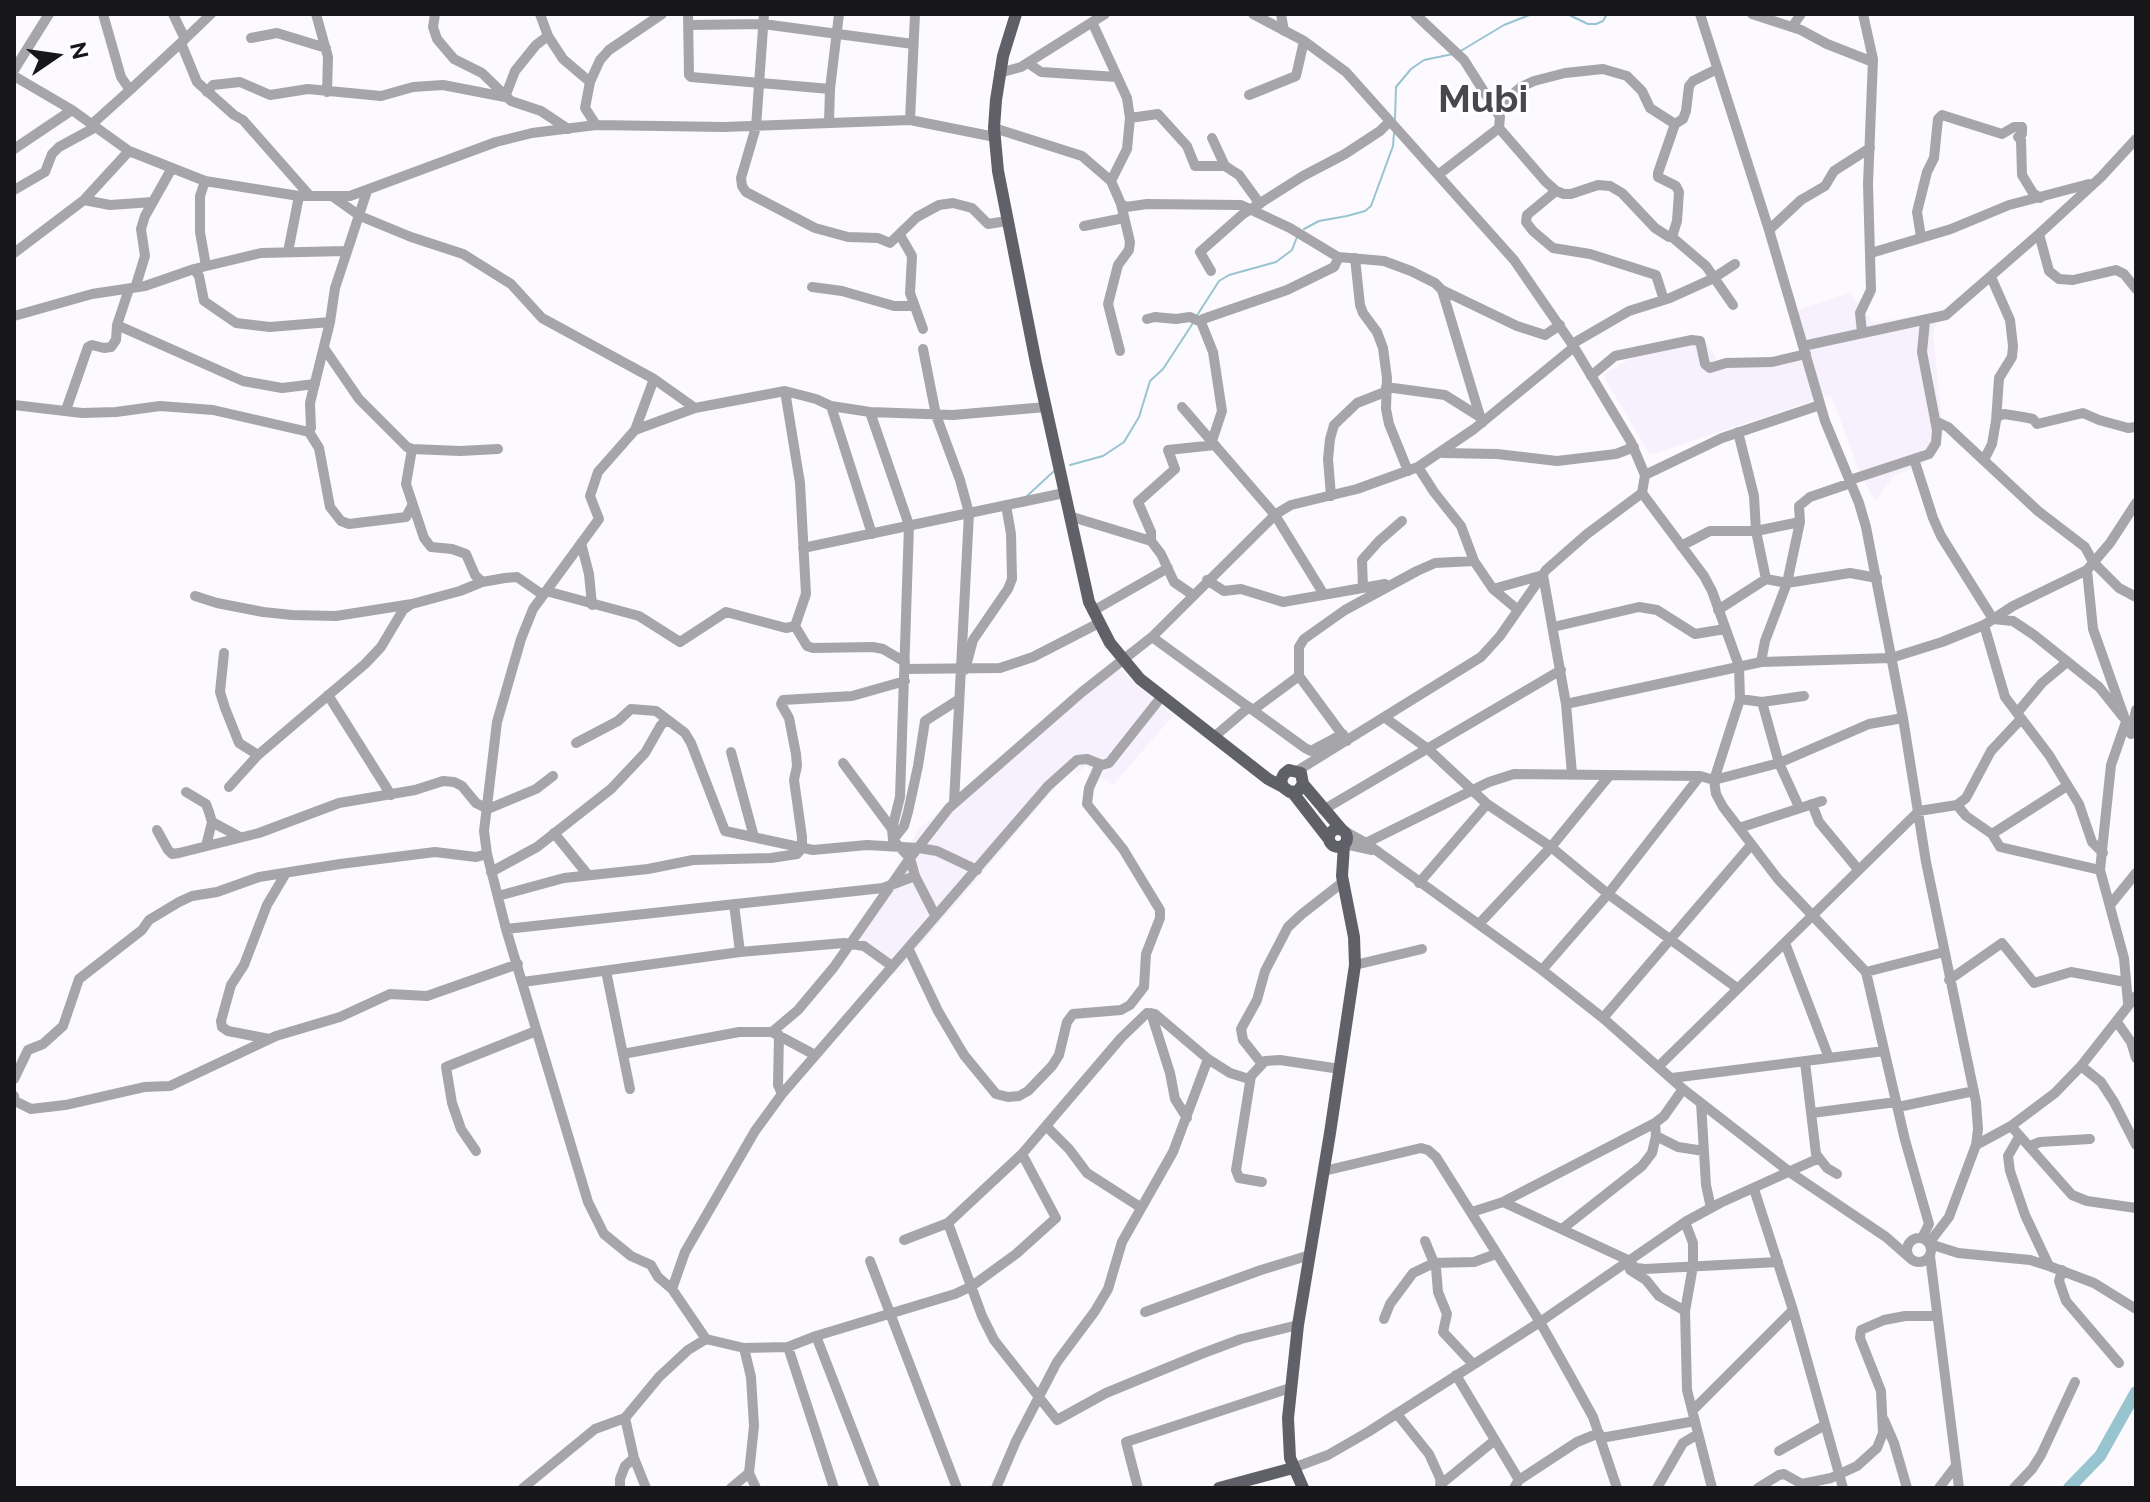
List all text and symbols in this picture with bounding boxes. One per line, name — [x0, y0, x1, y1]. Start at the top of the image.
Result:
north arrow — [16, 16, 96, 96]
text: N — [65, 39, 94, 62]
district label: Mubi — [1438, 78, 1528, 124]

